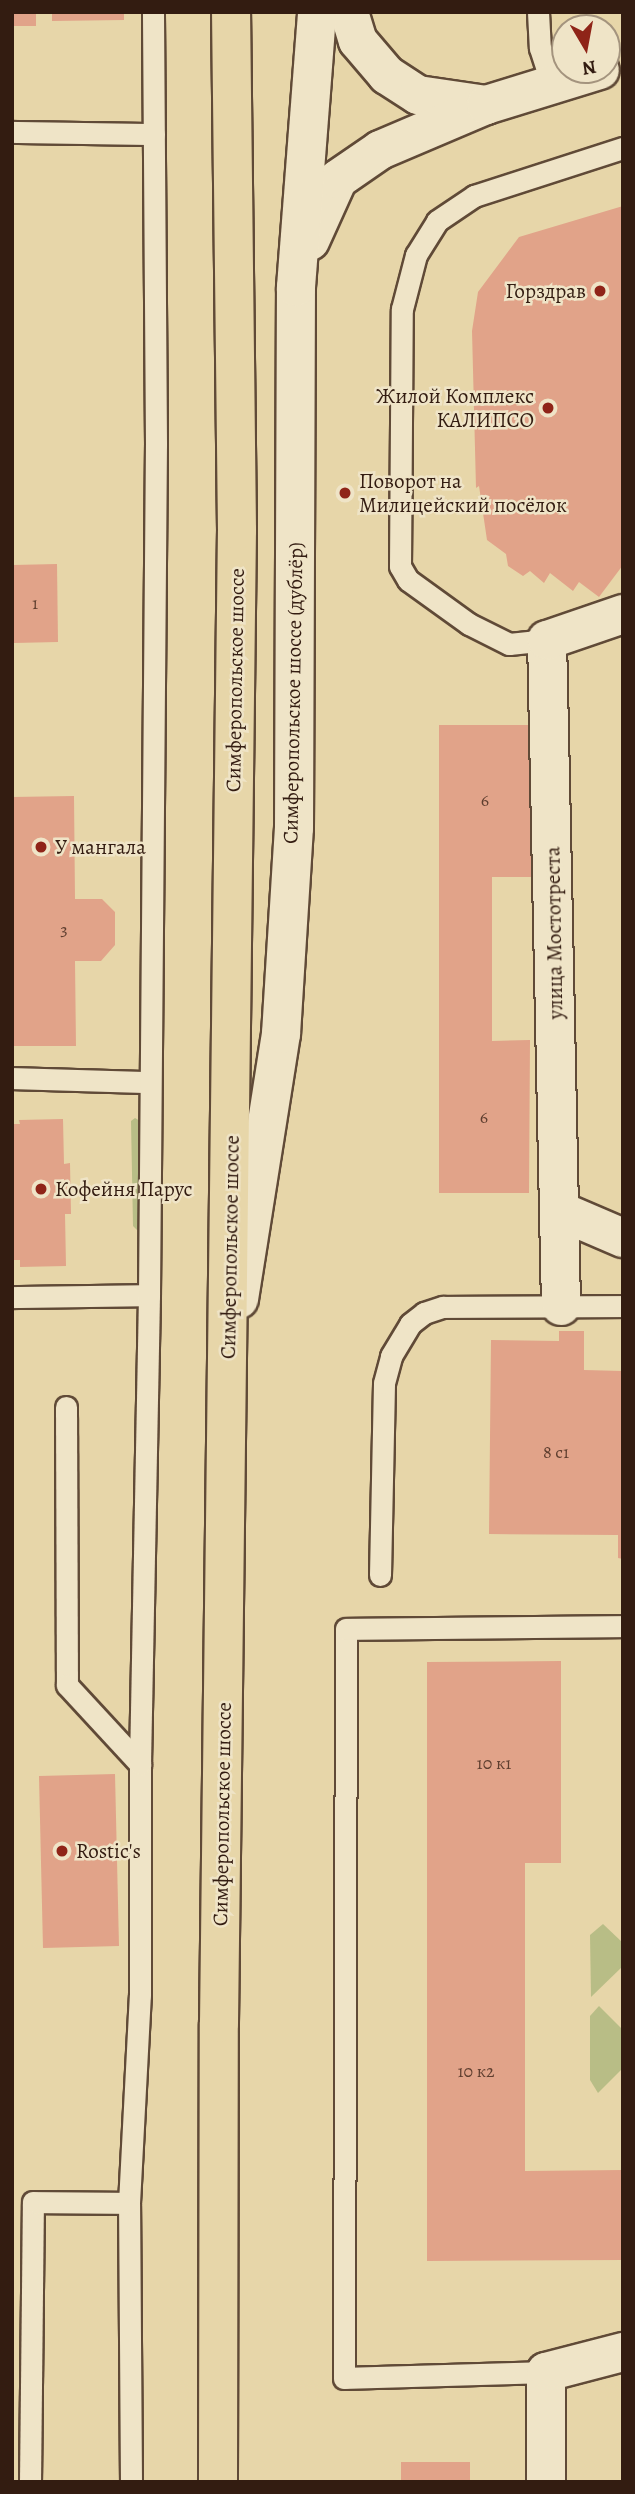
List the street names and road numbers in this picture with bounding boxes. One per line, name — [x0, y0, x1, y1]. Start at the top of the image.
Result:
street label: Симферопольское шоссе (дублёр) — [278, 542, 308, 844]
street label: Симферопольское шоссе — [220, 568, 250, 792]
street label: улица Мостотреста — [540, 846, 568, 1020]
street label: Симферопольское шоссе — [215, 1135, 245, 1359]
street label: Симферопольское шоссе — [207, 1702, 237, 1926]

